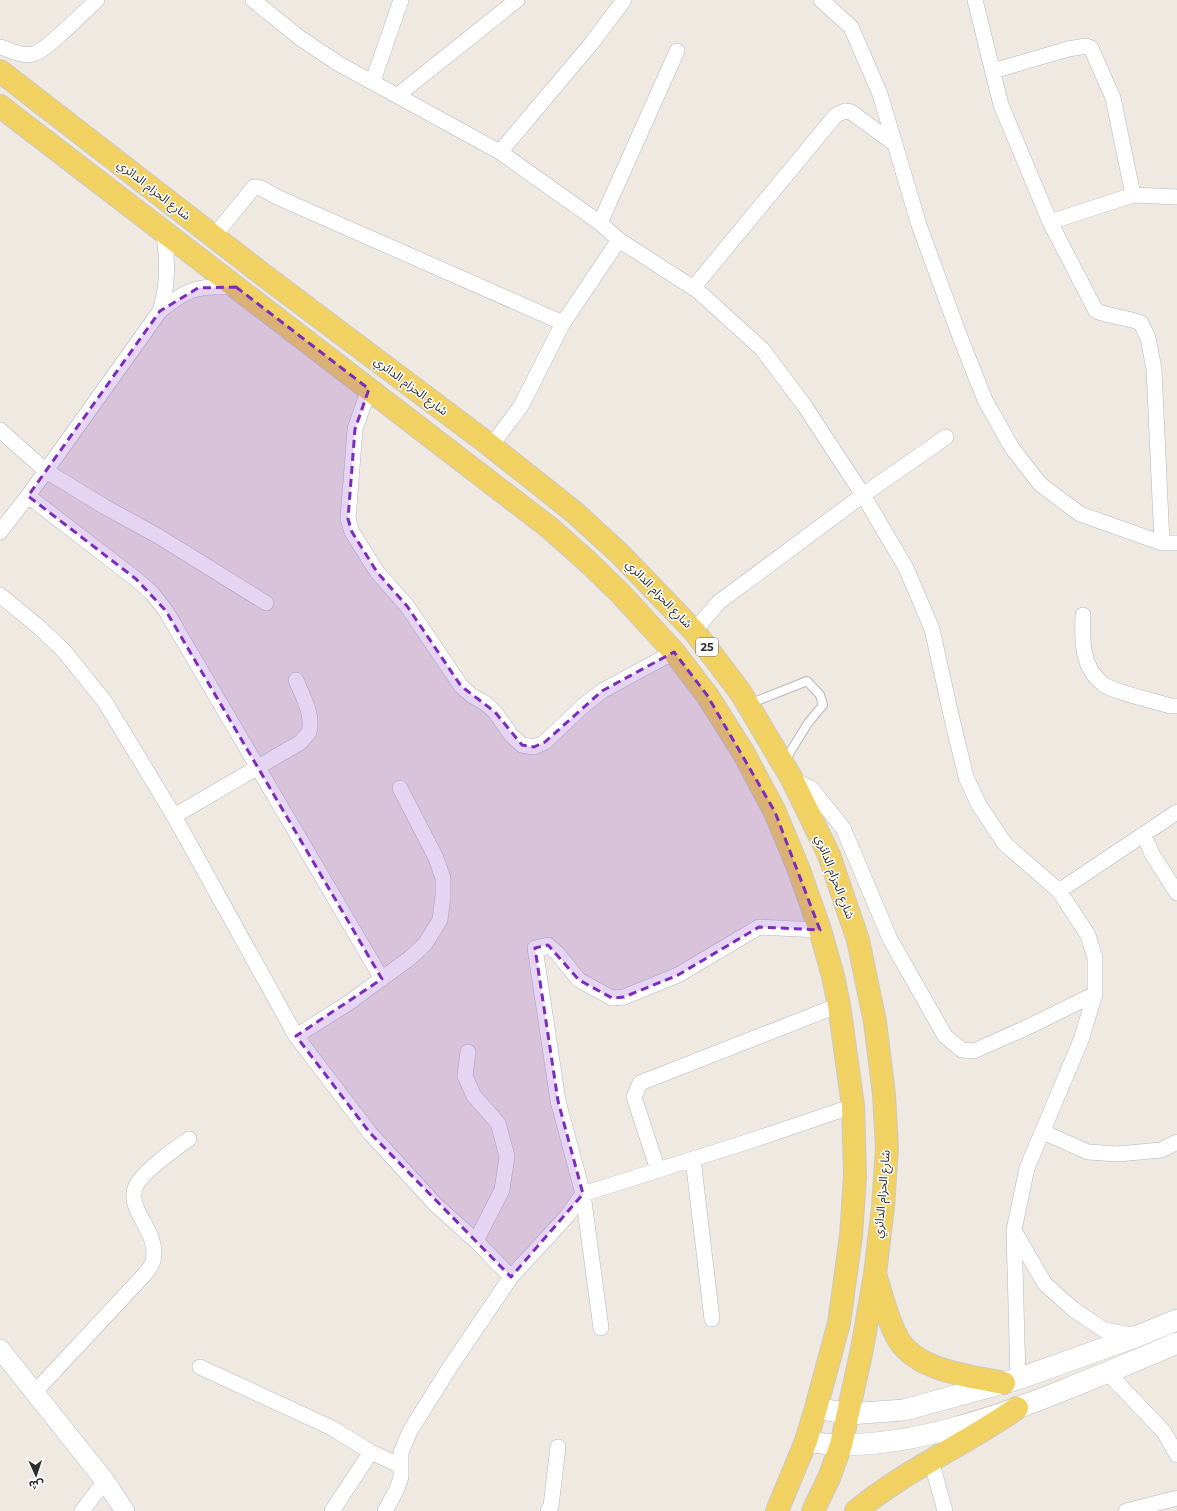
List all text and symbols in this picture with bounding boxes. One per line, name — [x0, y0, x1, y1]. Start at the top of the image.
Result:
street label: شارع الحزام الدائري — [113, 156, 194, 225]
street label: شارع الحزام الدائري — [370, 353, 451, 421]
street label: شارع الحزام الدائري — [621, 557, 696, 633]
road number: 25 — [696, 638, 718, 656]
street label: شارع الحزام الدائري — [810, 833, 858, 922]
street label: شارع الحزام الدائري — [870, 1149, 896, 1239]
north arrow — [16, 1455, 56, 1495]
text: ش — [29, 1478, 44, 1492]

